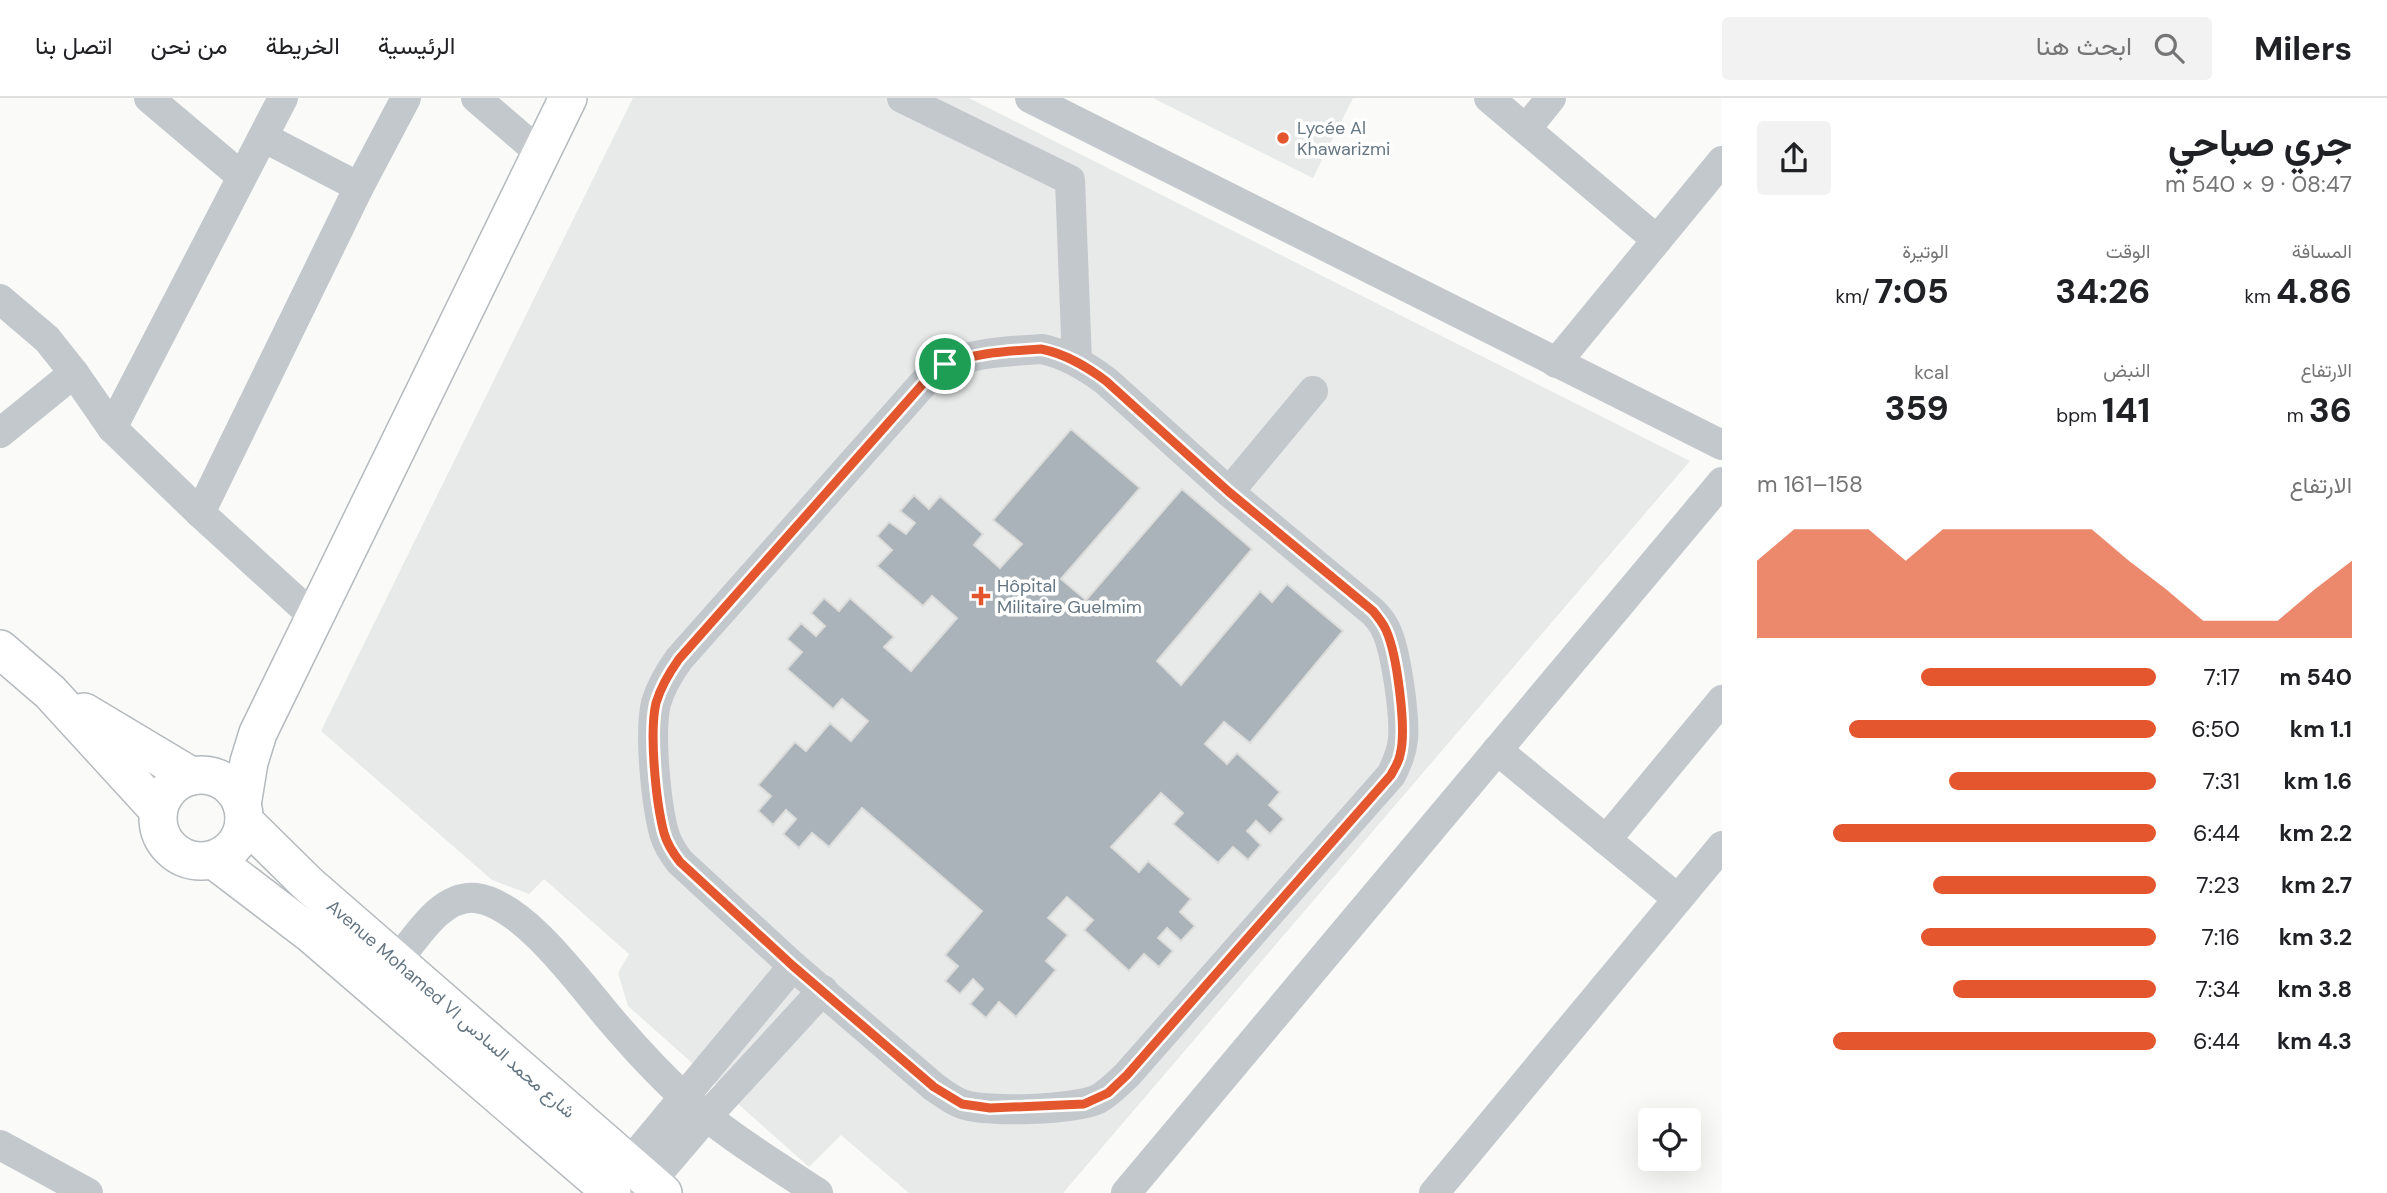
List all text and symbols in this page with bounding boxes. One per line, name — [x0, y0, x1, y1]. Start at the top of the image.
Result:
search box — [1722, 17, 2212, 80]
text: Milers — [2254, 27, 2352, 70]
text: ابحث هنا — [2036, 29, 2132, 63]
icon: search — [2150, 29, 2188, 67]
text: اتصل بنا — [35, 30, 112, 61]
text: من نحن — [150, 30, 228, 61]
text: الخريطة — [266, 30, 340, 61]
text: الرئيسية — [378, 30, 455, 61]
place label: Lycée Al Khawarizmi — [1297, 116, 1390, 161]
text: جري صباحي — [2168, 118, 2352, 168]
button: share — [1757, 121, 1831, 195]
marker: Lycée Al Khawarizmi — [1275, 130, 1291, 146]
text: 08:47 · 9 × 540 m — [2165, 169, 2352, 199]
text: الوتيرة — [1902, 239, 1949, 264]
text: الوقت — [2106, 239, 2150, 264]
text: المسافة — [2292, 239, 2352, 264]
text: 7:05 — [1875, 268, 1949, 314]
text: 34:26 — [2055, 268, 2150, 314]
text: 4.86 — [2276, 268, 2352, 314]
text: /km — [1836, 284, 1875, 309]
text: km — [2245, 284, 2276, 309]
pin — [915, 334, 975, 394]
icon: arrive — [926, 345, 964, 383]
text: النبض — [2103, 358, 2150, 383]
text: الارتفاع — [2300, 358, 2352, 383]
text: kcal — [1914, 360, 1949, 385]
text: 359 — [1884, 385, 1949, 431]
text: 141 — [2102, 387, 2150, 433]
text: 36 — [2309, 387, 2352, 433]
text: bpm — [2056, 403, 2102, 428]
text: m — [2287, 403, 2309, 428]
text: 158–161 m — [1757, 469, 1863, 499]
text: الارتفاع — [2290, 470, 2352, 500]
place label: Hôpital Militaire Guelmim — [997, 574, 1142, 619]
marker: Hôpital Militaire Guelmim — [971, 586, 991, 606]
text: 7:17 — [2204, 662, 2240, 692]
text: 540 m — [2279, 662, 2352, 692]
text: 6:50 — [2191, 714, 2240, 744]
text: 1.1 km — [2290, 714, 2352, 744]
text: 7:31 — [2203, 766, 2240, 796]
text: 1.6 km — [2284, 766, 2352, 796]
text: 6:44 — [2193, 818, 2240, 848]
text: 2.2 km — [2279, 818, 2352, 848]
text: 7:23 — [2196, 870, 2240, 900]
text: 2.7 km — [2281, 870, 2352, 900]
street label: Avenue Mohamed VI شارع محمد السادس — [322, 894, 580, 1124]
text: 7:16 — [2201, 922, 2240, 952]
text: 3.2 km — [2279, 922, 2352, 952]
text: 7:34 — [2196, 974, 2240, 1004]
text: 3.8 km — [2277, 974, 2352, 1004]
text: 6:44 — [2193, 1026, 2240, 1056]
text: 4.3 km — [2277, 1026, 2352, 1056]
map controls — [1638, 1108, 1701, 1171]
button: locate — [1638, 1108, 1701, 1171]

